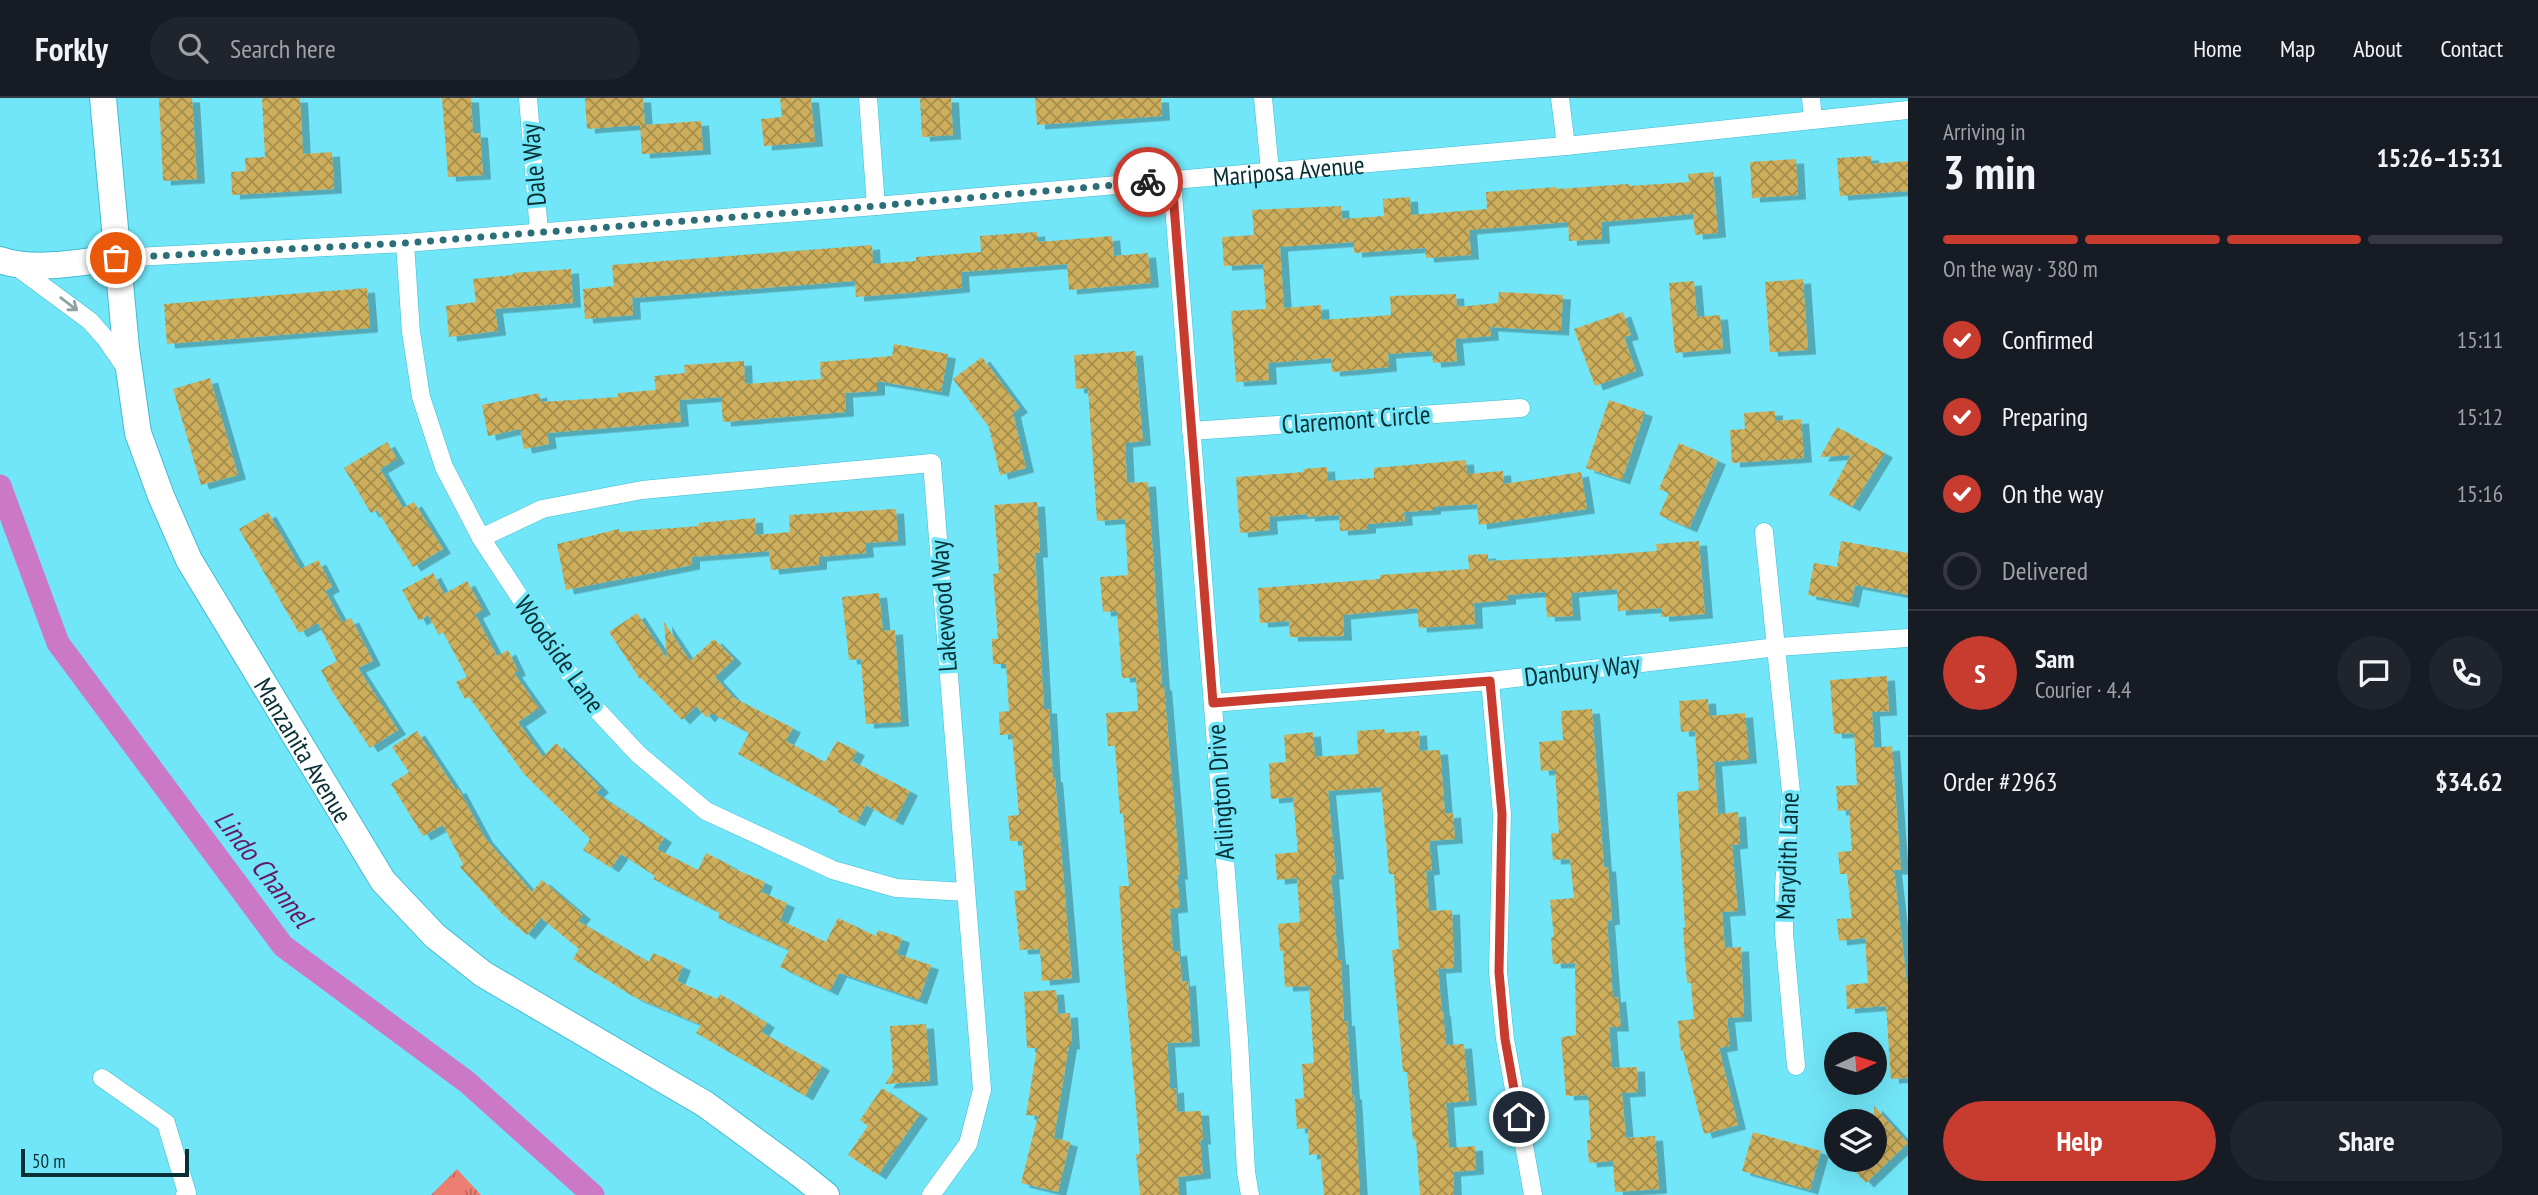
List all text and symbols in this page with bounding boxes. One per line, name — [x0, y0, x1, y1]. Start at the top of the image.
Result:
search box — [150, 17, 640, 80]
text: Forkly — [35, 27, 108, 70]
icon: search — [174, 29, 212, 67]
text: Search here — [230, 32, 336, 65]
text: Home — [2193, 33, 2242, 64]
text: Map — [2280, 33, 2315, 64]
text: About — [2353, 33, 2402, 64]
text: Contact — [2440, 33, 2503, 64]
text: Arriving in — [1943, 117, 2025, 146]
street label: Dale Way — [513, 122, 553, 208]
text: 15:26–15:31 — [2376, 141, 2503, 174]
text: 3 min — [1943, 142, 2036, 202]
courier — [1113, 147, 1183, 217]
street label: Mariposa Avenue — [1211, 147, 1366, 193]
icon: bike — [1129, 163, 1167, 201]
pin — [86, 228, 146, 288]
icon: bag — [97, 239, 135, 277]
text: On the way · 380 m — [1943, 254, 2098, 283]
one-way arrow — [59, 297, 77, 312]
icon: check — [1943, 321, 1981, 359]
text: Confirmed — [2002, 323, 2093, 356]
text: 15:11 — [2457, 325, 2503, 354]
street label: Claremont Circle — [1280, 397, 1432, 441]
icon: check — [1943, 398, 1981, 436]
text: Preparing — [2002, 400, 2088, 433]
text: 15:12 — [2457, 402, 2503, 431]
icon: check — [1943, 475, 1981, 513]
text: On the way — [2002, 477, 2104, 510]
text: 15:16 — [2457, 479, 2503, 508]
street label: Lakewood Way — [922, 539, 964, 673]
text: Delivered — [2002, 554, 2088, 587]
street label: Woodside Lane — [508, 589, 612, 719]
button: chat — [2337, 636, 2411, 710]
button: phone — [2429, 636, 2503, 710]
text: Sam — [2035, 642, 2074, 675]
street label: Danbury Way — [1522, 647, 1642, 693]
text: S — [1974, 657, 1986, 690]
street label: Manzanita Avenue — [248, 672, 360, 829]
text: Courier · 4.4 — [2035, 675, 2131, 704]
street label: Arlington Drive — [1199, 723, 1241, 861]
text: Order #2963 — [1943, 765, 2058, 798]
text: $34.62 — [2435, 765, 2503, 798]
street label: Marydith Lane — [1768, 792, 1806, 920]
water label: Lindo Channel — [207, 802, 323, 936]
north arrow — [1824, 1032, 1886, 1096]
map controls — [1824, 1032, 1887, 1172]
pin — [1489, 1087, 1549, 1147]
icon: home — [1500, 1098, 1538, 1136]
button: Help — [1943, 1101, 2216, 1181]
button: Share — [2230, 1101, 2503, 1181]
button: layers — [1824, 1109, 1887, 1172]
scale bar — [21, 1146, 189, 1178]
text: 50 m — [32, 1149, 66, 1173]

